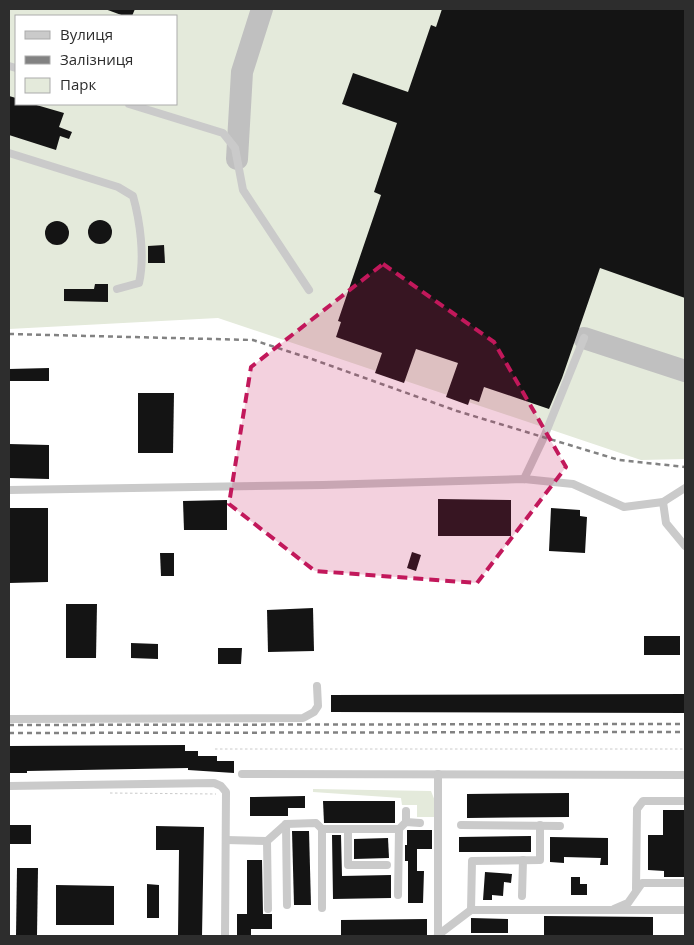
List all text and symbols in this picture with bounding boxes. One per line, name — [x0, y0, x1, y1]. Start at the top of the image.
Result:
legend — [15, 15, 178, 105]
text: Вулиця — [60, 24, 113, 44]
text: Залізниця — [60, 49, 133, 69]
text: Парк — [60, 74, 96, 94]

